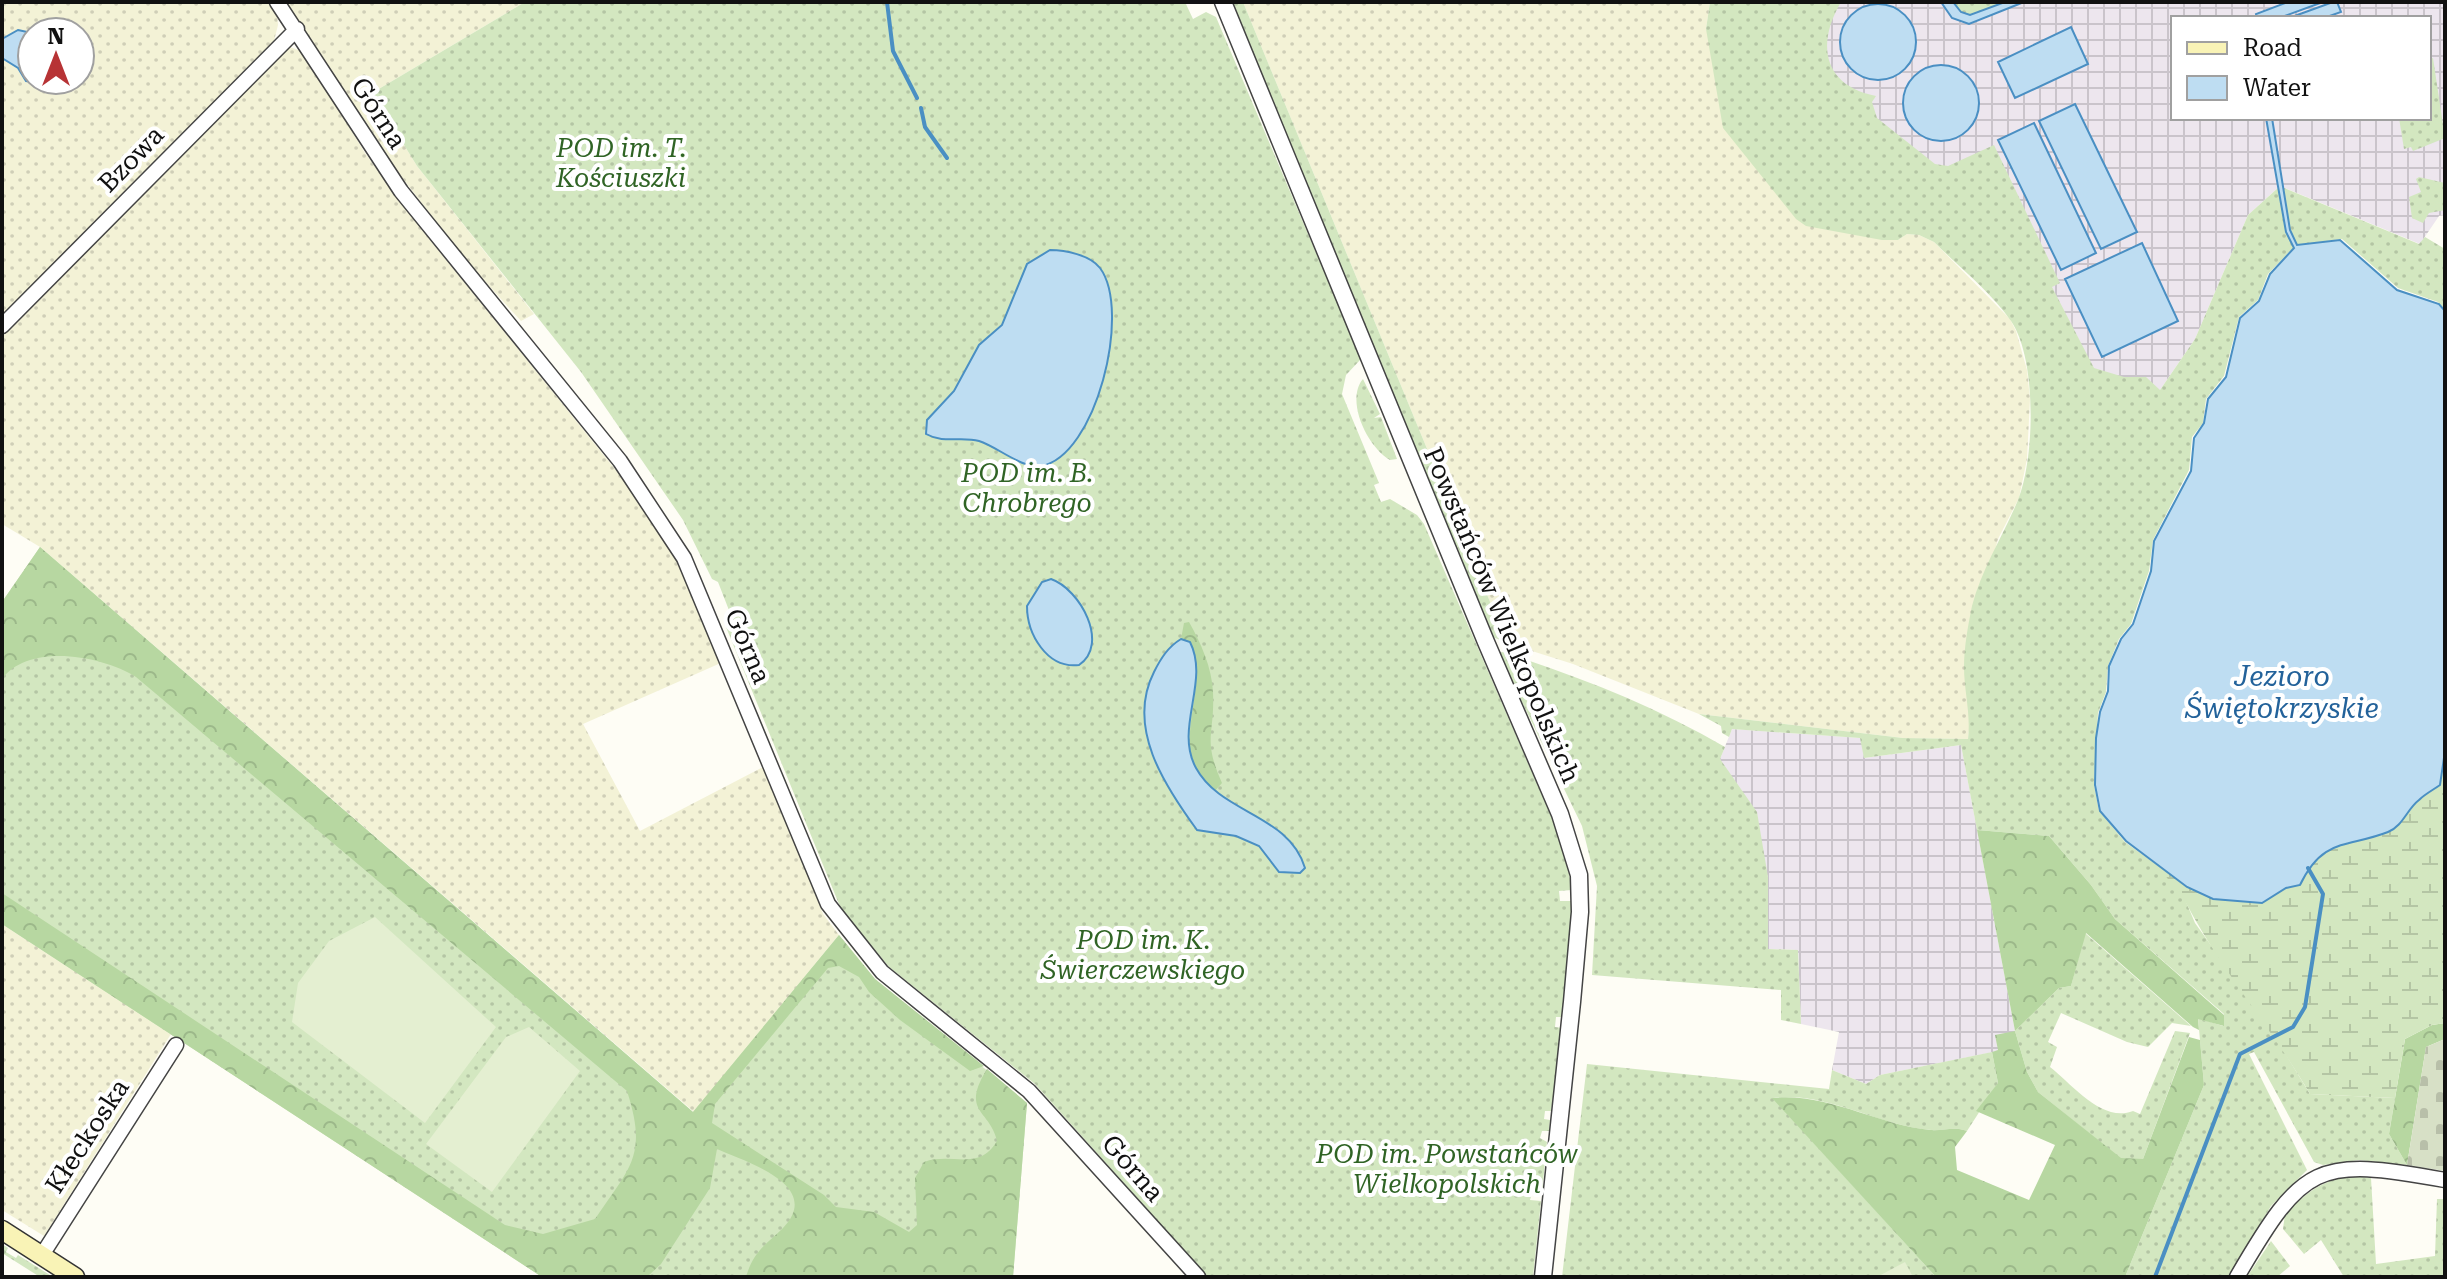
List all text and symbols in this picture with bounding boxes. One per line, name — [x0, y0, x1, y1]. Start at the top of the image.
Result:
north arrow — [16, 16, 96, 96]
legend — [2171, 16, 2431, 120]
text: N — [48, 24, 65, 49]
text: Road — [2243, 34, 2302, 62]
street label: Górna — [345, 72, 413, 154]
text: Water — [2243, 74, 2311, 102]
street label: Bzowa — [92, 120, 170, 198]
park label: POD im. T. Kościuszki — [555, 133, 686, 193]
street label: Powstańców Wielkopolskich — [1418, 443, 1587, 787]
park label: POD im. B. Chrobrego — [960, 458, 1093, 518]
street label: Górna — [719, 604, 777, 688]
water label: Jezioro Świętokrzyskie — [2184, 660, 2379, 725]
park label: POD im. K. Świerczewskiego — [1040, 925, 1245, 985]
street label: Kłeckoska — [39, 1073, 135, 1199]
street label: Górna — [1096, 1129, 1170, 1207]
park label: POD im. Powstańców Wielkopolskich — [1315, 1139, 1579, 1199]

